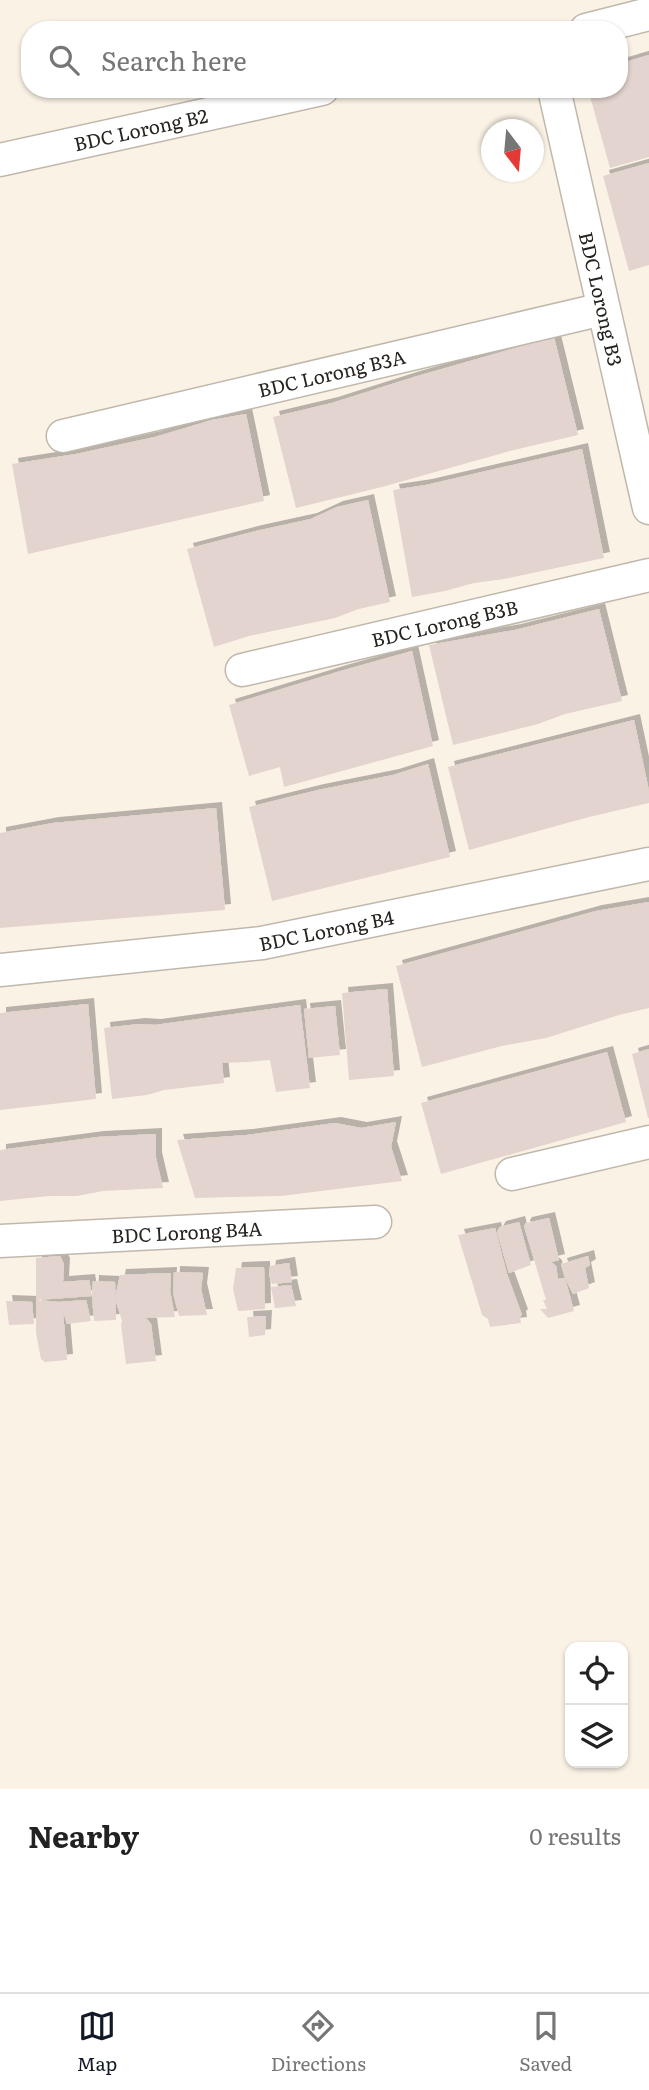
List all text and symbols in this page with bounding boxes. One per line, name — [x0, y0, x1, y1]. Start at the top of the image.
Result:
search box — [21, 21, 628, 98]
text: Search here — [101, 40, 247, 79]
icon: search — [45, 41, 83, 79]
street label: BDC Lorong B2 — [71, 101, 210, 157]
north arrow — [481, 119, 544, 182]
street label: BDC Lorong B3 — [573, 229, 630, 369]
street label: BDC Lorong B3A — [255, 342, 408, 404]
street label: BDC Lorong B3B — [369, 592, 520, 653]
street label: BDC Lorong B4 — [256, 902, 397, 957]
street label: BDC Lorong B4A — [111, 1214, 263, 1249]
map controls — [565, 1642, 628, 1768]
button: locate — [565, 1642, 628, 1705]
button: layers — [565, 1705, 628, 1768]
text: Nearby — [28, 1813, 139, 1857]
text: 0 results — [529, 1818, 621, 1852]
tab: Map — [77, 2007, 117, 2077]
tab: Directions — [271, 2007, 366, 2077]
tab: Saved — [519, 2007, 572, 2077]

